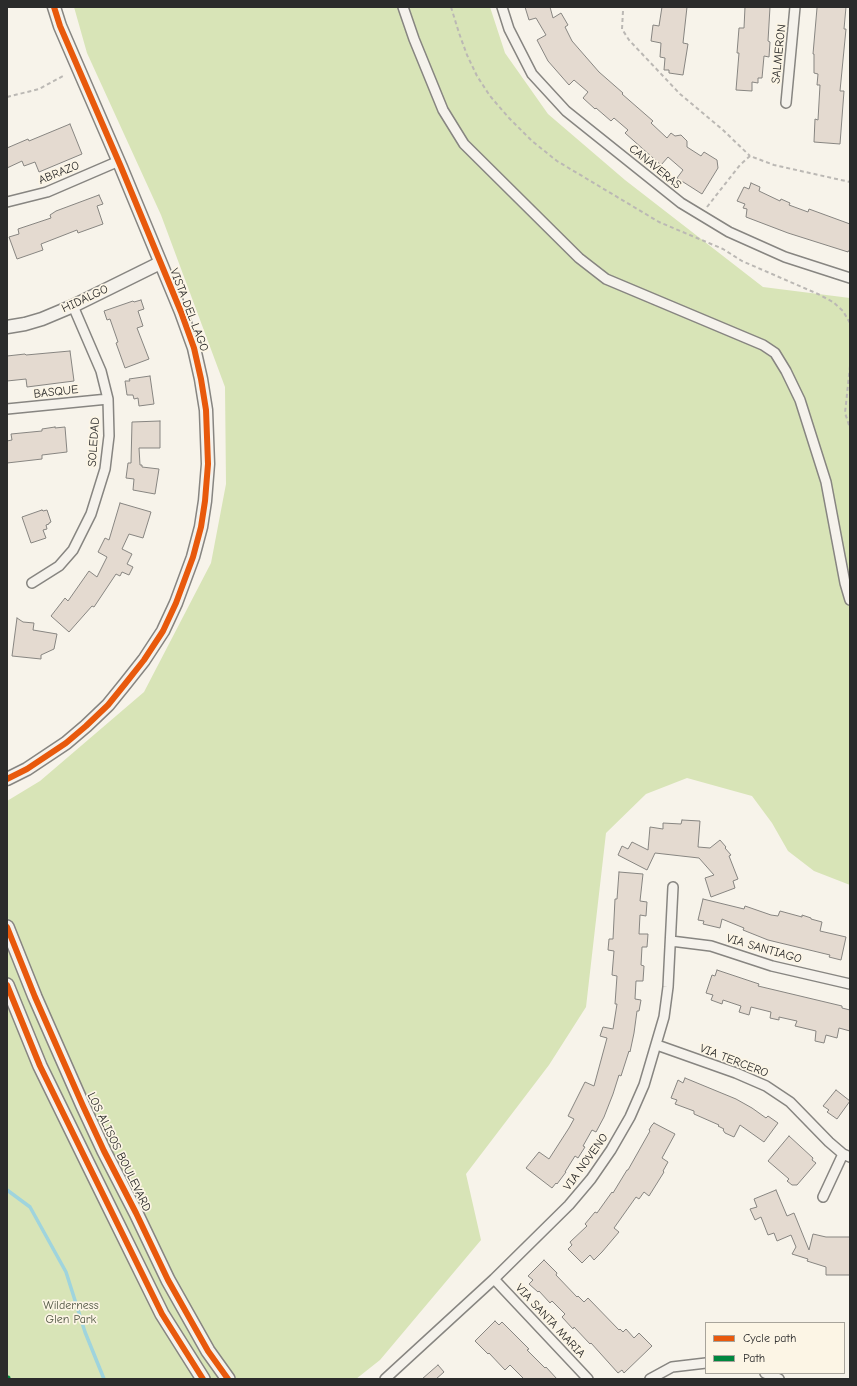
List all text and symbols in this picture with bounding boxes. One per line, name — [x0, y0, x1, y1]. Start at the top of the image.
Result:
street label: SALMERON — [769, 24, 789, 84]
street label: CANAVERAS — [626, 142, 684, 192]
street label: ABRAZO — [36, 158, 82, 188]
street label: VISTA DEL LAGO — [167, 266, 211, 354]
street label: HIDALGO — [59, 282, 111, 316]
street label: BASQUE — [33, 382, 79, 402]
street label: SOLEDAD — [85, 417, 103, 467]
street label: VIA SANTIAGO — [725, 931, 803, 967]
street label: VIA TERCERO — [698, 1041, 770, 1081]
street label: LOS ALISOS BOULEVARD — [84, 1090, 154, 1214]
street label: VIA NOVENO — [561, 1131, 611, 1193]
street label: VIA SANTA MARIA — [512, 1281, 588, 1361]
park label: Wilderness Glen Park — [43, 1299, 99, 1327]
legend — [705, 1322, 845, 1374]
text: Cycle path — [743, 1331, 796, 1345]
text: Path — [743, 1351, 765, 1365]

